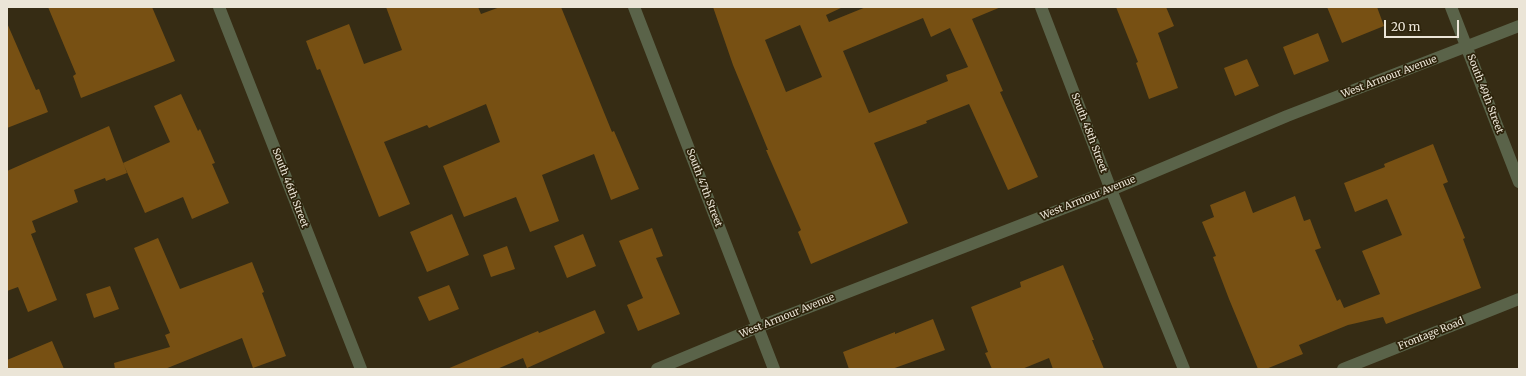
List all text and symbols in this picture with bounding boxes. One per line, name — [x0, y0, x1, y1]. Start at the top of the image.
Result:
scale bar — [1386, 12, 1461, 38]
text: 20 m — [1391, 19, 1420, 34]
street label: West Armour Avenue — [1339, 53, 1439, 101]
street label: South 49th Street — [1464, 53, 1506, 135]
street label: South 48th Street — [1068, 91, 1110, 175]
street label: South 46th Street — [269, 146, 311, 230]
street label: South 47th Street — [684, 147, 724, 229]
street label: West Armour Avenue — [1039, 173, 1137, 223]
street label: West Armour Avenue — [738, 291, 836, 341]
street label: Frontage Road — [1397, 315, 1465, 353]

